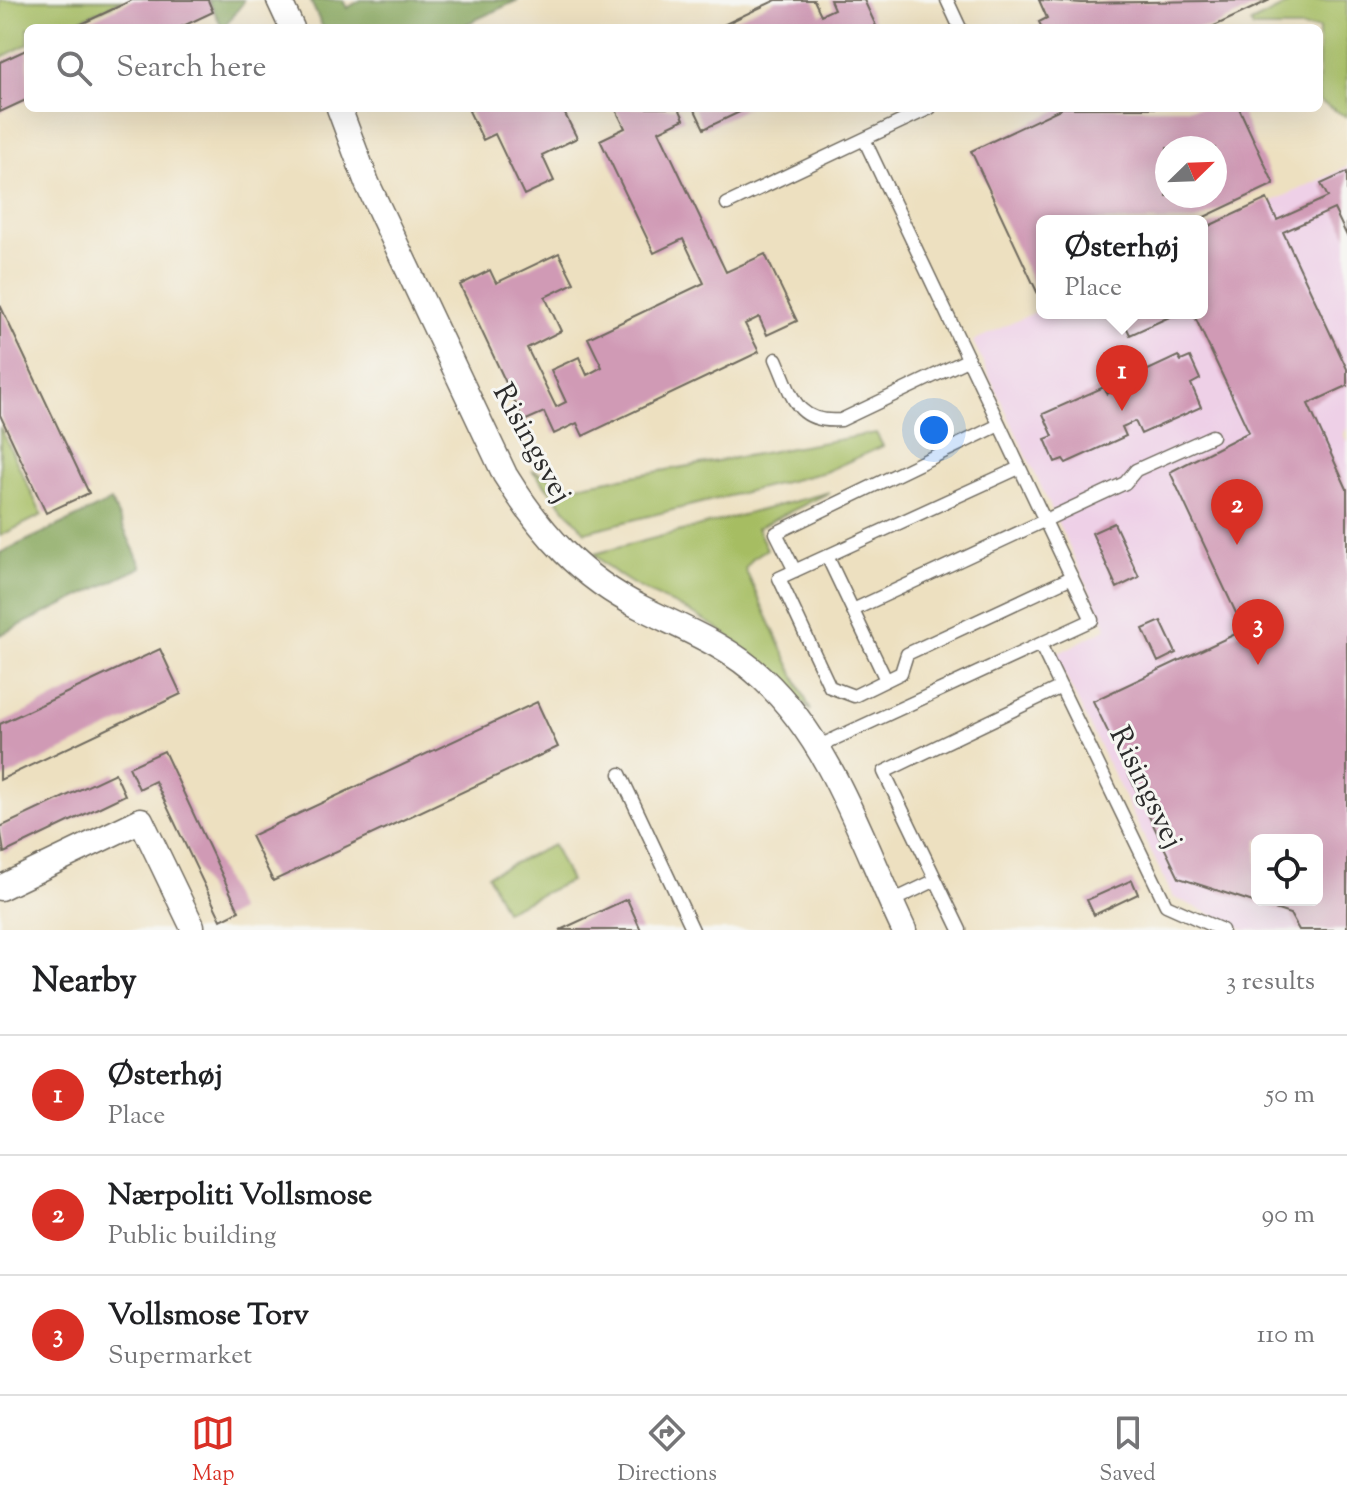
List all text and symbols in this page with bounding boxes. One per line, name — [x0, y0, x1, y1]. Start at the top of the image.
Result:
search box — [24, 24, 1323, 112]
icon: search — [52, 46, 96, 90]
text: Search here — [116, 47, 266, 90]
north arrow — [1155, 136, 1227, 208]
popup — [1036, 215, 1208, 319]
text: Østerhøj — [1065, 227, 1179, 270]
text: Place — [1065, 270, 1122, 307]
pin: 1 — [1096, 345, 1148, 411]
street label: Risingsvej — [480, 376, 582, 512]
your location — [914, 410, 954, 450]
pin: 2 — [1211, 479, 1263, 545]
pin: 3 — [1232, 599, 1284, 665]
street label: Risingsvej — [1097, 720, 1193, 856]
map controls — [1251, 834, 1323, 906]
button: locate — [1251, 834, 1323, 906]
text: Nearby — [32, 958, 137, 1007]
text: 3 results — [1226, 964, 1315, 1001]
text: Østerhøj — [108, 1055, 223, 1098]
text: 1 — [54, 1077, 62, 1114]
text: 50 m — [1265, 1077, 1315, 1114]
text: Place — [108, 1098, 165, 1135]
text: Nærpoliti Vollsmose — [108, 1175, 372, 1218]
text: 2 — [52, 1197, 64, 1234]
text: 90 m — [1262, 1197, 1315, 1234]
text: Public building — [108, 1218, 276, 1255]
text: Vollsmose Torv — [108, 1295, 309, 1338]
text: 3 — [53, 1317, 63, 1354]
text: 110 m — [1257, 1317, 1315, 1354]
text: Supermarket — [108, 1338, 252, 1375]
tab: Map — [191, 1411, 235, 1491]
tab: Directions — [618, 1411, 717, 1491]
tab: Saved — [1099, 1411, 1156, 1491]

